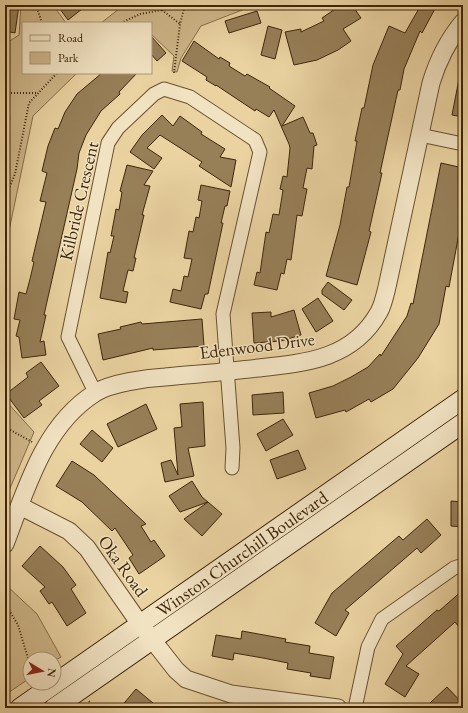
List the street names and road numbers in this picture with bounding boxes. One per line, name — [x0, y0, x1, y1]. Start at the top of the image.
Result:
street label: Kilbride Crescent — [54, 139, 103, 263]
street label: Edenwood Drive — [198, 327, 316, 364]
street label: Winston Churchill Boulevard — [151, 485, 333, 622]
street label: Oka Road — [93, 530, 154, 602]

